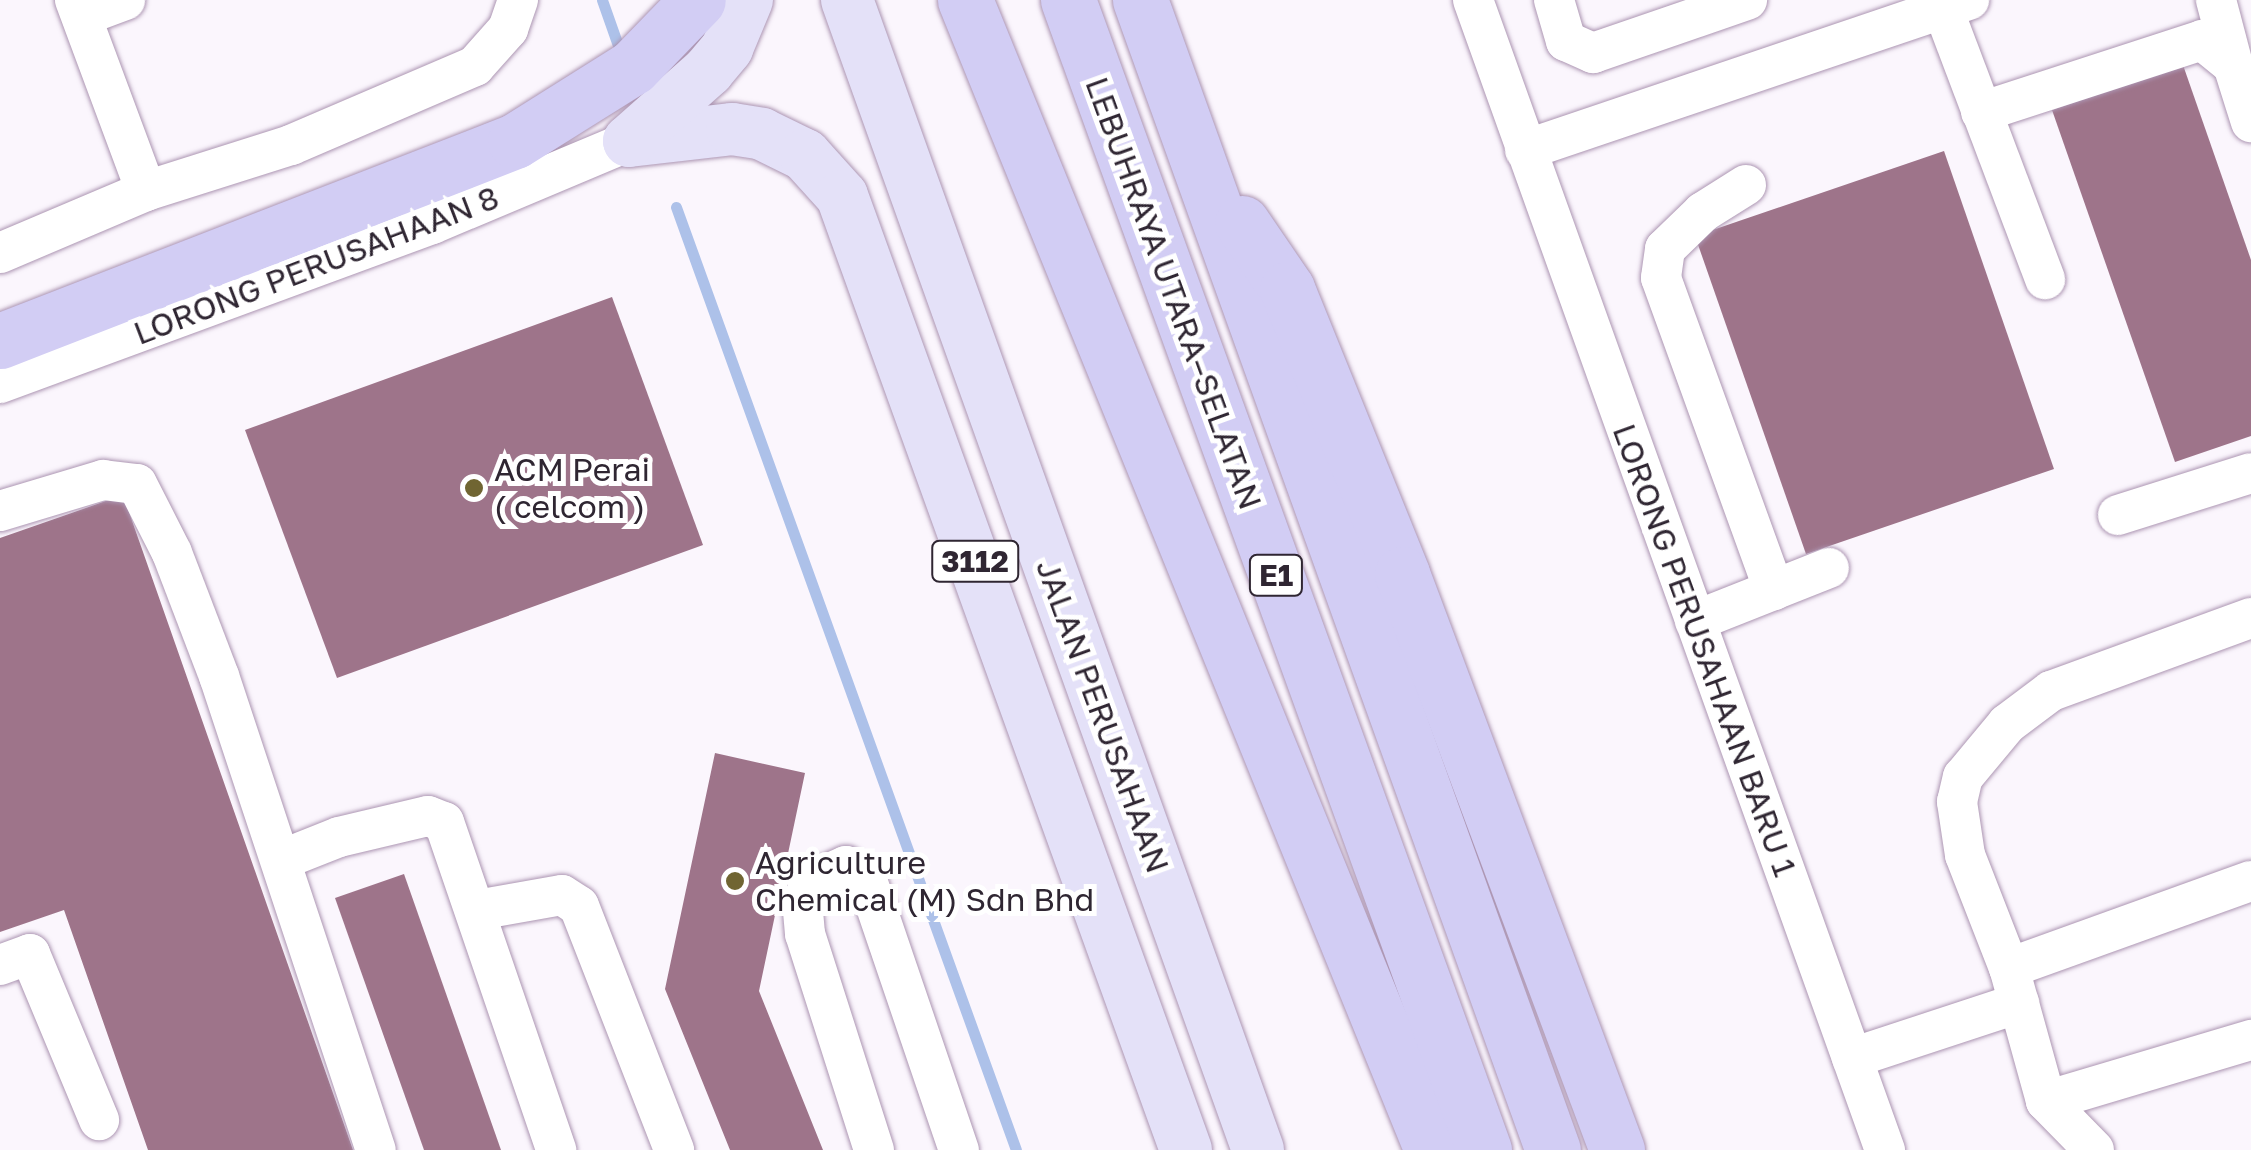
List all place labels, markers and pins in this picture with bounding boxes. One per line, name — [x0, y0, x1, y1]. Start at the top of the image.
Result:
place label: ACM Perai ( celcom ) — [494, 451, 650, 526]
marker: ACM Perai ( celcom ) — [463, 477, 485, 499]
place label: Agriculture Chemical (M) Sdn Bhd — [755, 844, 1094, 919]
marker: Agriculture Chemical (M) Sdn Bhd — [724, 870, 746, 892]

